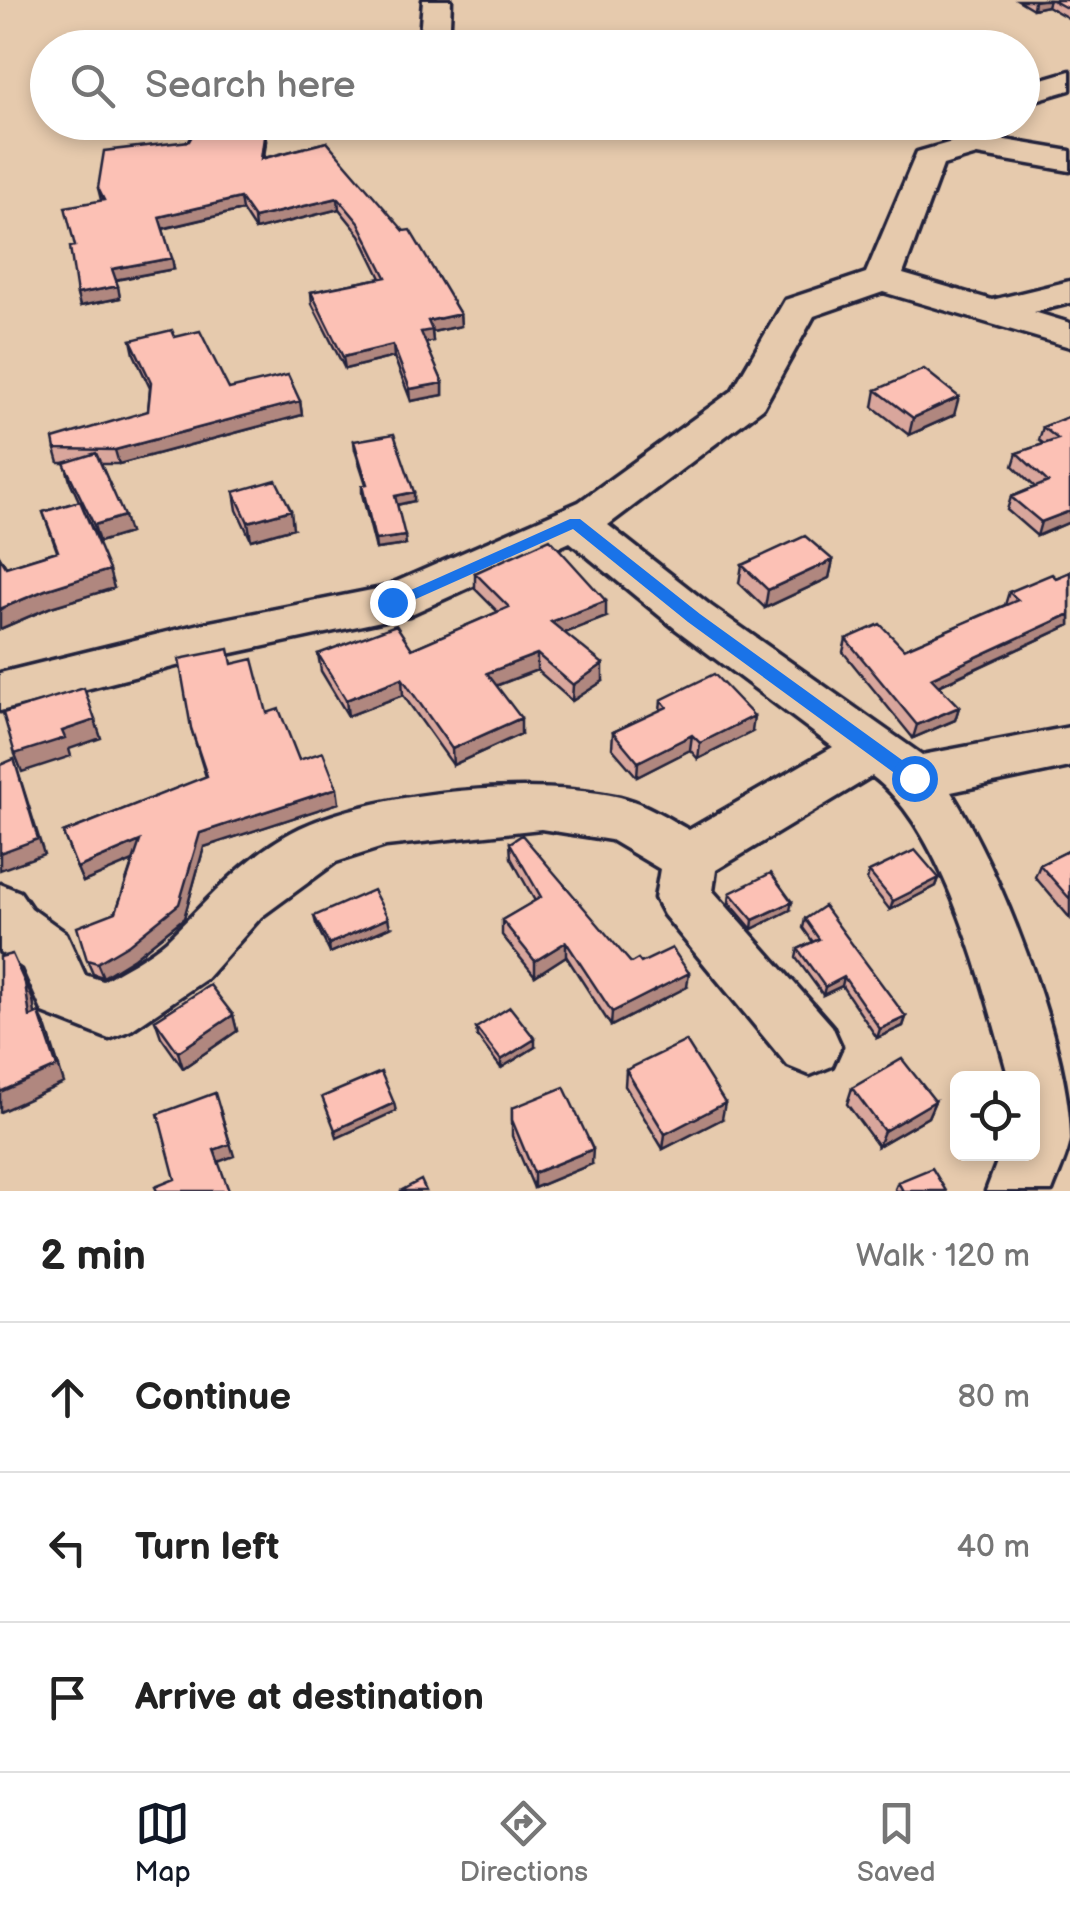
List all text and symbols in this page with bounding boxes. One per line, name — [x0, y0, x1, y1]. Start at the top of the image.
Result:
search box — [30, 30, 1040, 140]
icon: search — [65, 58, 120, 113]
text: Search here — [145, 63, 356, 108]
route end — [370, 580, 416, 626]
route start — [892, 756, 938, 802]
map controls — [950, 1071, 1040, 1161]
button: locate — [950, 1071, 1040, 1161]
text: 2 min — [40, 1231, 146, 1282]
text: Walk · 120 m — [856, 1237, 1030, 1276]
icon: ahead — [40, 1370, 95, 1425]
text: Continue — [135, 1375, 291, 1420]
text: 80 m — [957, 1378, 1030, 1417]
icon: left — [40, 1520, 95, 1575]
text: Turn left — [135, 1525, 279, 1570]
text: 40 m — [957, 1528, 1030, 1567]
icon: arrive — [40, 1670, 95, 1725]
text: Arrive at destination — [135, 1675, 484, 1720]
tab: Map — [134, 1796, 191, 1889]
tab: Directions — [459, 1796, 588, 1889]
tab: Saved — [857, 1796, 936, 1889]

